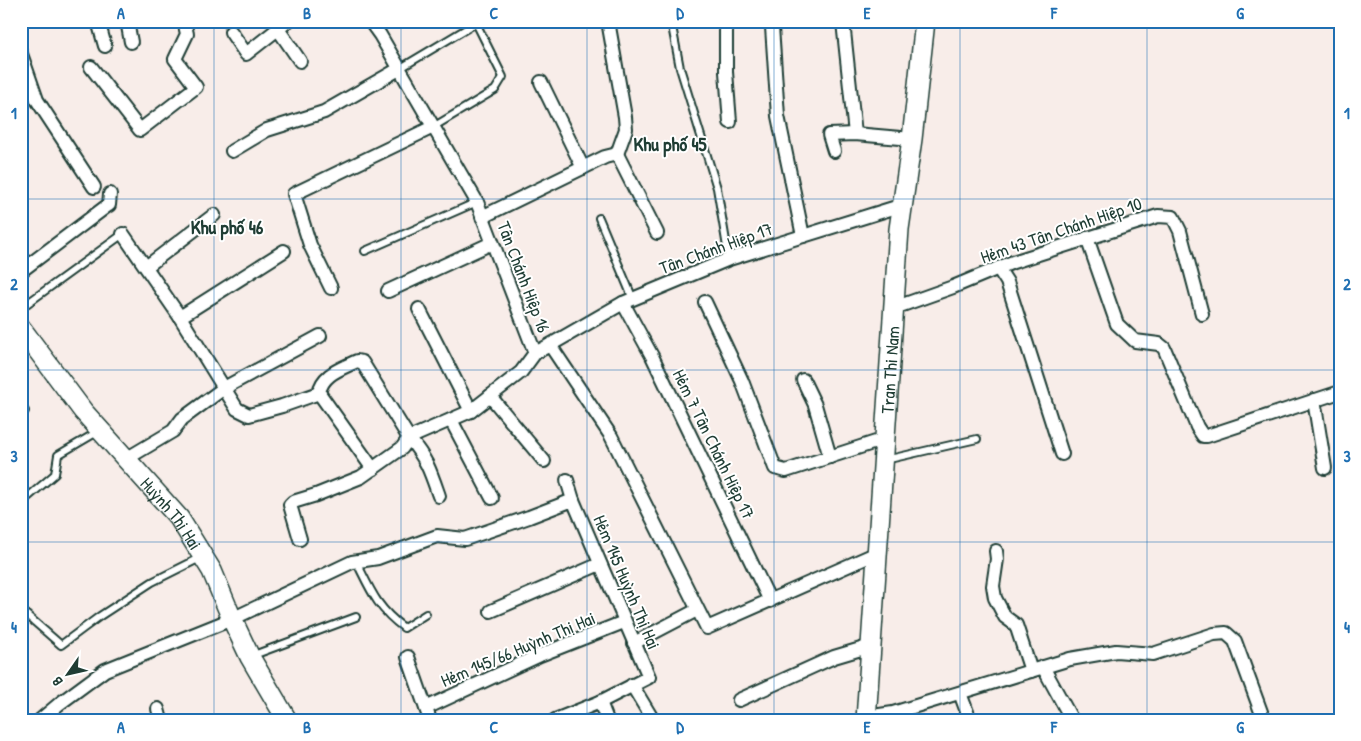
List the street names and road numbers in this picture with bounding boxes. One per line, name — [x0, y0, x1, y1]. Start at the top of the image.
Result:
street label: Hẻm 43 Tân Chánh Hiệp 10 — [977, 191, 1145, 269]
street label: Tân Chánh Hiệp 17 — [656, 216, 776, 280]
street label: Tân Chánh Hiệp 16 — [491, 218, 557, 336]
street label: Tran Thi Nam — [874, 325, 905, 414]
street label: Hẻm 7 Tân Chánh Hiệp 17 — [667, 365, 761, 523]
street label: Huỳnh Thị Hai — [135, 471, 208, 554]
street label: Hẻm 145 Huỳnh Thị Hai — [587, 511, 667, 653]
street label: Hẻm 145/66 Huỳnh Thị Hai — [437, 605, 599, 693]

